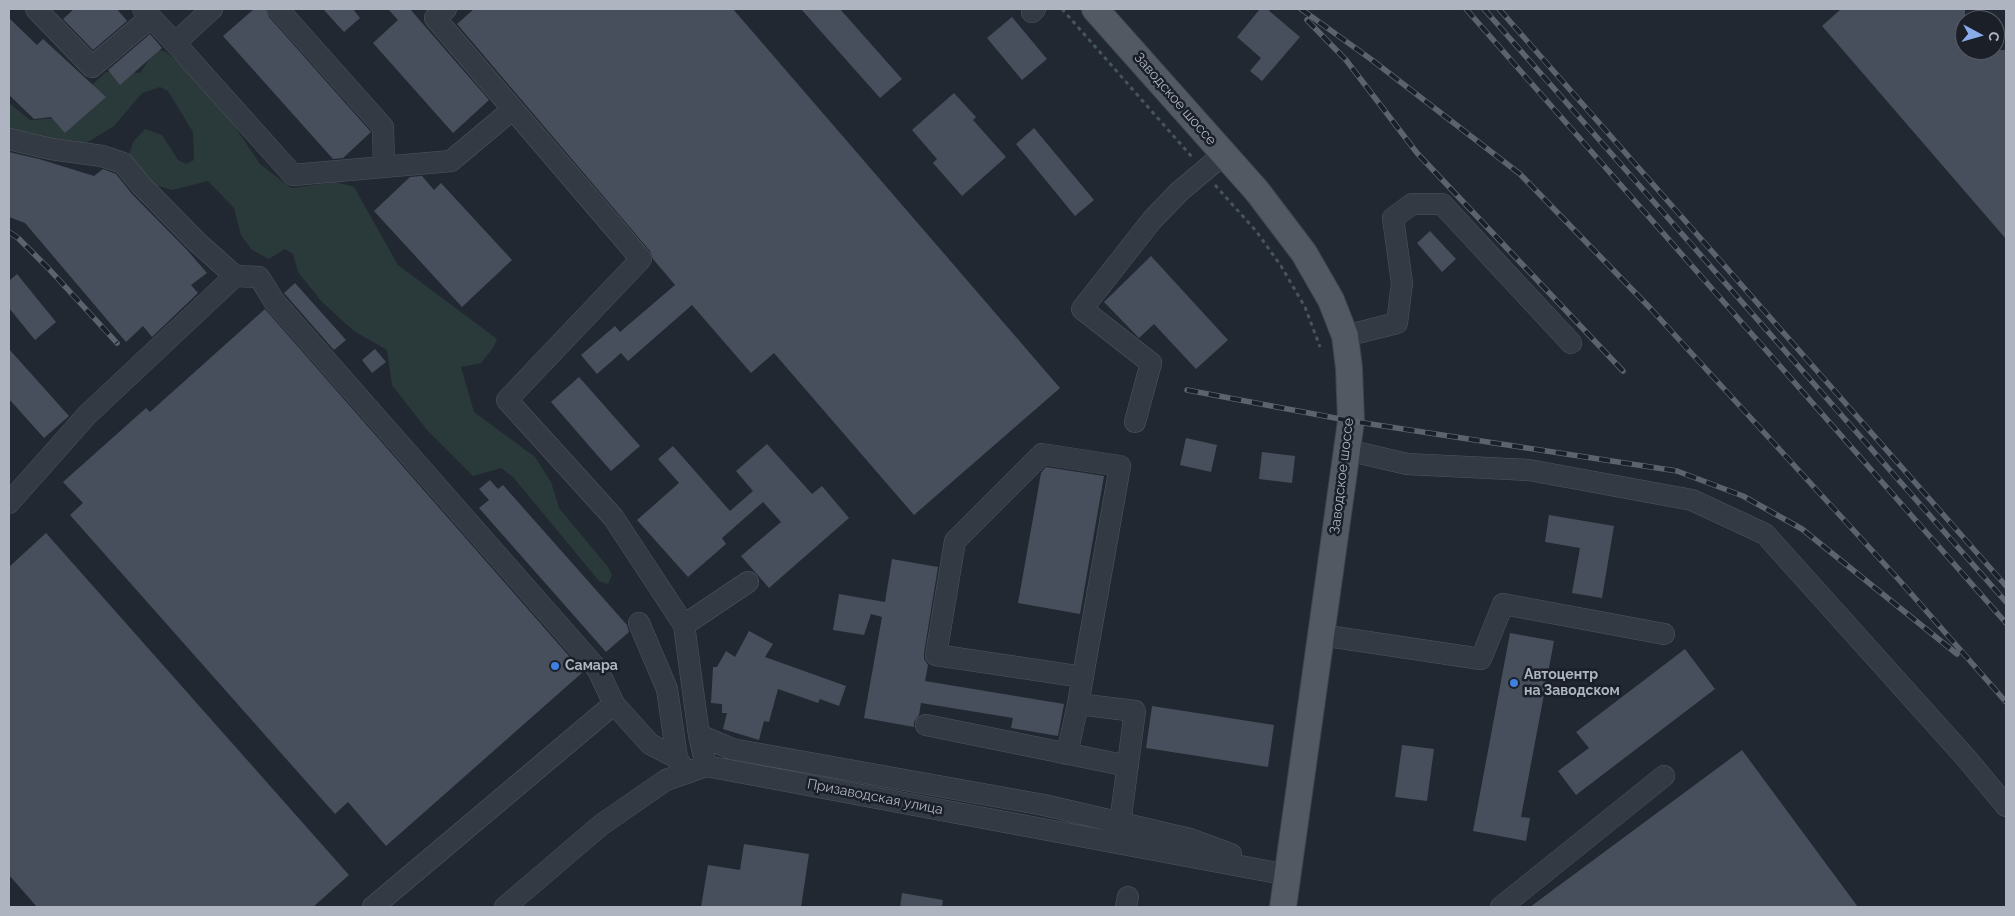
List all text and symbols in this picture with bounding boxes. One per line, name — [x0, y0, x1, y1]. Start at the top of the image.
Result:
north arrow — [1955, 10, 2005, 60]
text: С — [1985, 31, 2002, 42]
street label: Заводское шоссе — [1130, 49, 1220, 149]
street label: Заводское шоссе — [1327, 417, 1357, 535]
place label: Самара — [565, 658, 618, 674]
marker: Самара — [549, 660, 561, 672]
place label: Автоцентр на Заводском — [1524, 667, 1620, 700]
marker: Автоцентр на Заводском — [1508, 677, 1520, 689]
street label: Призаводская улица — [806, 776, 944, 818]

